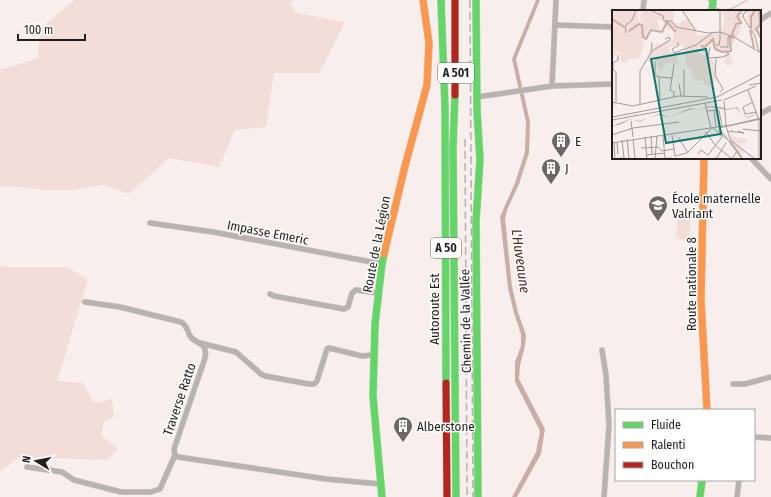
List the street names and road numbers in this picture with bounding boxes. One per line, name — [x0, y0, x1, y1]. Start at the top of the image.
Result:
road number: A 501 — [438, 63, 474, 83]
street label: Route de la Légion — [360, 194, 393, 294]
street label: Impasse Emeric — [226, 217, 310, 248]
street label: Route nationale 8 — [684, 237, 699, 331]
road number: A 50 — [431, 238, 461, 258]
street label: Chemin de la Vallée — [457, 269, 474, 373]
street label: Autoroute Est — [427, 272, 442, 345]
street label: Traverse Ratto — [160, 361, 199, 438]

